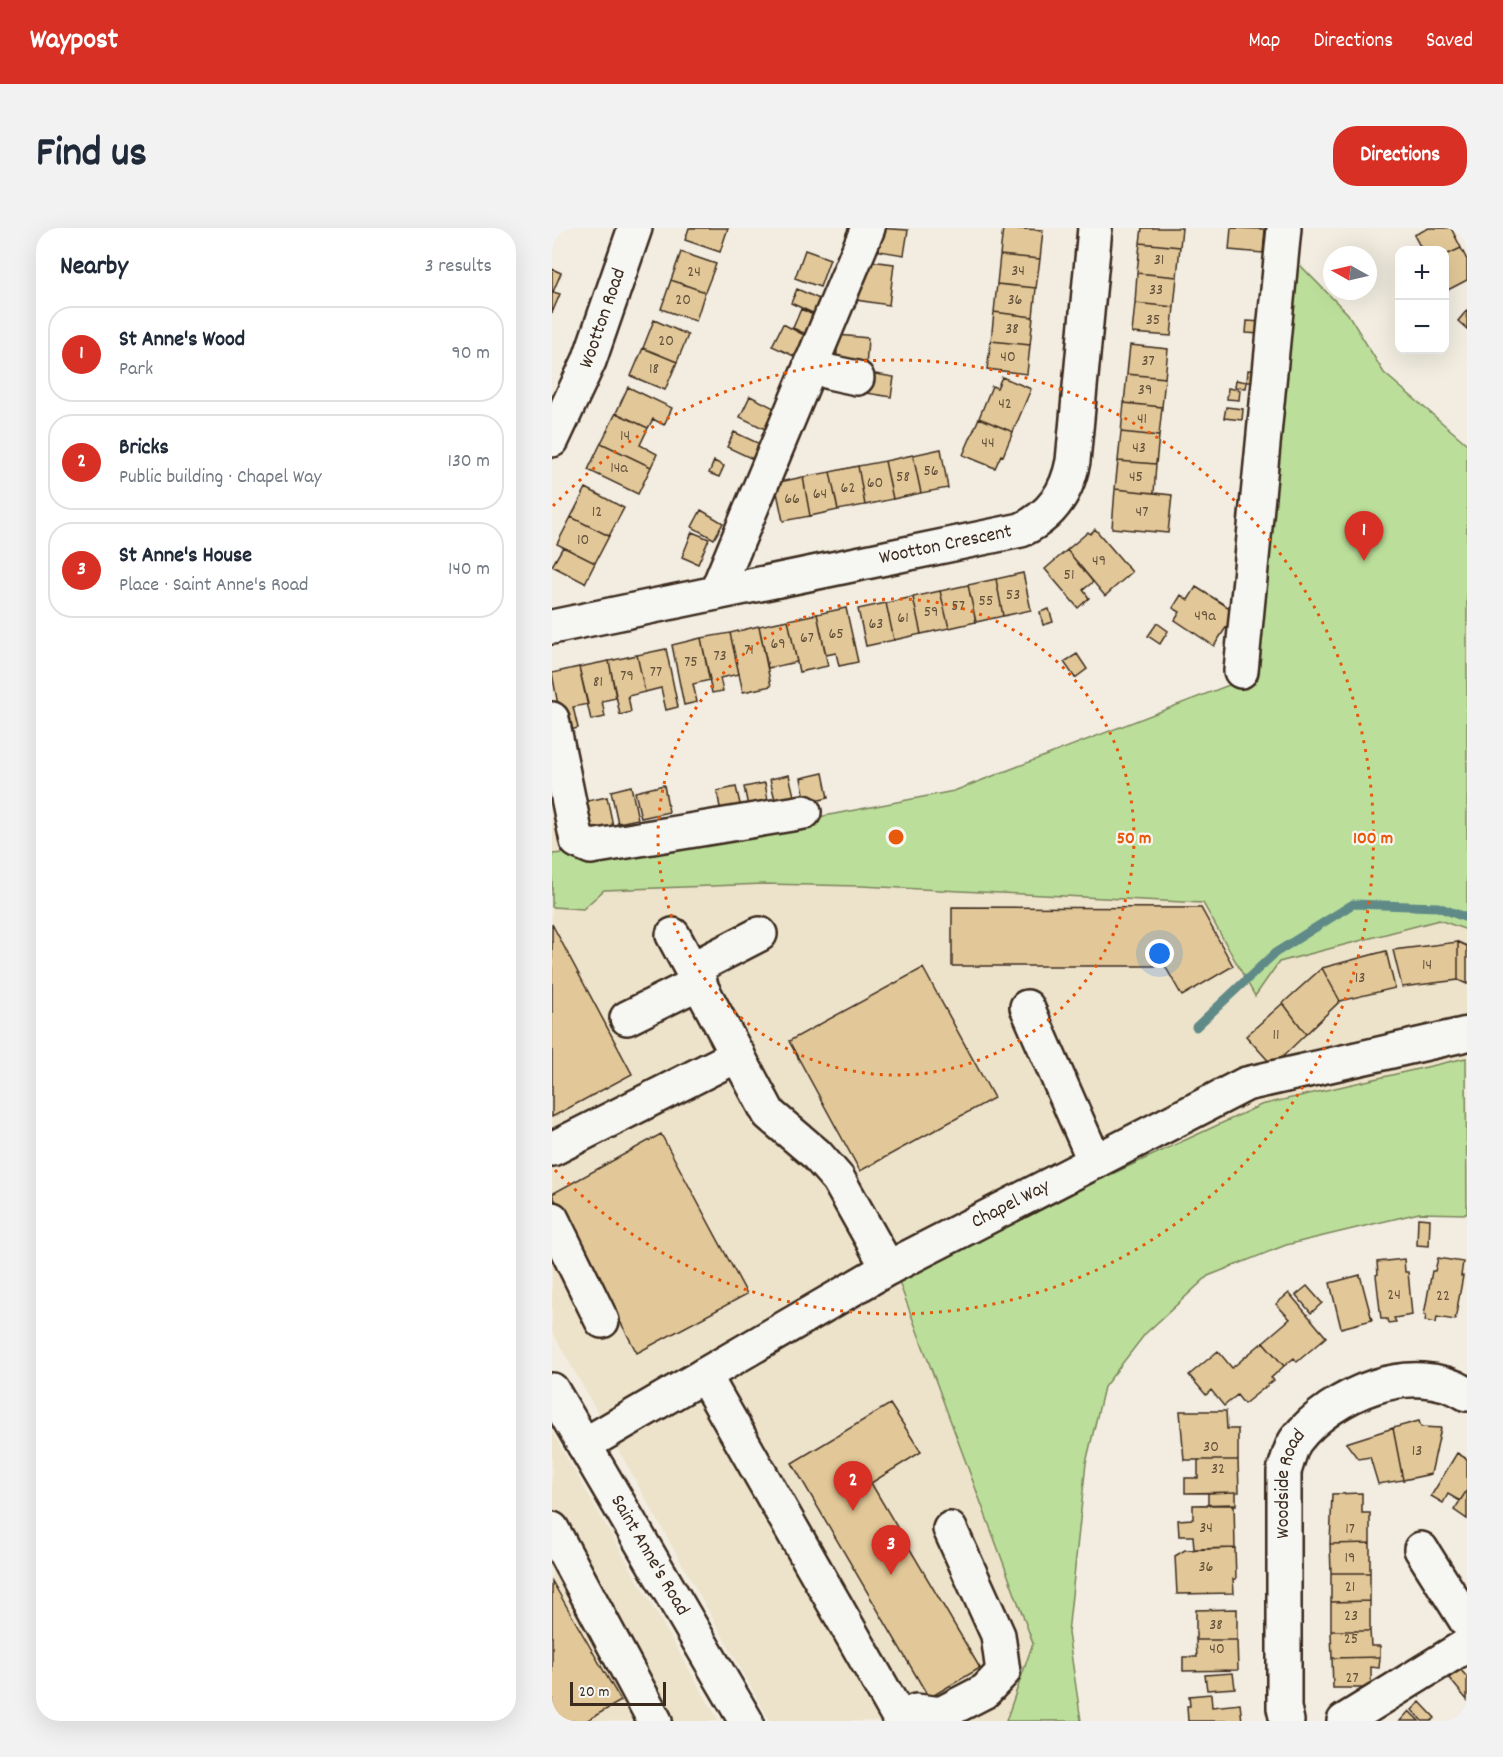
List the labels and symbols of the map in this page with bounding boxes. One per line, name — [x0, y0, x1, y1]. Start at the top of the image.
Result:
north arrow — [1323, 246, 1377, 300]
house number: 31 — [1154, 249, 1164, 272]
house number: 34 — [1011, 260, 1025, 283]
house number: 24 — [687, 261, 701, 284]
street label: Wootton Road — [573, 265, 634, 374]
house number: 33 — [1149, 279, 1163, 302]
house number: 20 — [675, 289, 691, 312]
house number: 36 — [1008, 289, 1023, 312]
house number: 35 — [1146, 309, 1160, 332]
house number: 38 — [1005, 318, 1019, 341]
house number: 20 — [658, 330, 674, 353]
house number: 40 — [1000, 346, 1016, 369]
house number: 37 — [1141, 350, 1155, 373]
house number: 18 — [649, 358, 659, 381]
house number: 39 — [1138, 379, 1152, 402]
house number: 42 — [998, 393, 1012, 416]
house number: 41 — [1137, 408, 1147, 431]
house number: 14 — [620, 425, 630, 448]
house number: 44 — [981, 432, 995, 455]
house number: 43 — [1132, 437, 1146, 460]
house number: 14a — [610, 457, 628, 480]
house number: 56 — [923, 460, 939, 483]
house number: 58 — [896, 466, 910, 489]
house number: 45 — [1129, 466, 1143, 489]
house number: 60 — [867, 472, 883, 495]
house number: 62 — [841, 477, 855, 500]
house number: 64 — [813, 483, 827, 506]
house number: 66 — [784, 488, 800, 511]
house number: 12 — [592, 501, 602, 524]
house number: 47 — [1136, 501, 1148, 524]
pin: 1 — [1344, 512, 1384, 561]
street label: Wootton Crescent — [877, 518, 1015, 573]
house number: 10 — [577, 529, 589, 552]
house number: 49 — [1092, 550, 1106, 573]
house number: 51 — [1064, 564, 1074, 587]
house number: 53 — [1006, 584, 1020, 607]
house number: 55 — [979, 590, 993, 613]
house number: 57 — [951, 595, 965, 618]
house number: 59 — [924, 601, 938, 624]
house number: 49a — [1194, 605, 1216, 628]
house number: 61 — [897, 607, 909, 630]
house number: 63 — [869, 613, 883, 636]
house number: 65 — [828, 623, 844, 646]
house number: 67 — [800, 627, 814, 650]
house number: 69 — [770, 633, 786, 656]
house number: 71 — [744, 639, 754, 662]
house number: 73 — [713, 645, 727, 668]
house number: 75 — [684, 651, 698, 674]
house number: 77 — [650, 661, 662, 684]
house number: 79 — [620, 665, 634, 688]
house number: 81 — [593, 671, 603, 694]
centre of rings — [886, 827, 906, 847]
text: 50 m — [1117, 827, 1151, 852]
text: 100 m — [1353, 827, 1393, 852]
your location — [1145, 939, 1174, 968]
house number: 14 — [1422, 954, 1432, 977]
house number: 13 — [1355, 967, 1365, 990]
house number: 11 — [1272, 1024, 1280, 1047]
street label: Chapel Way — [967, 1173, 1056, 1237]
house number: 24 — [1387, 1284, 1401, 1307]
house number: 22 — [1436, 1285, 1450, 1308]
street label: Woodside Road — [1270, 1423, 1313, 1539]
house number: 30 — [1203, 1436, 1219, 1459]
house number: 13 — [1412, 1440, 1422, 1463]
house number: 32 — [1211, 1458, 1225, 1481]
pin: 2 — [834, 1462, 872, 1511]
street label: Saint Anne's Road — [603, 1490, 695, 1621]
house number: 34 — [1199, 1517, 1213, 1540]
house number: 17 — [1345, 1518, 1355, 1541]
pin: 3 — [872, 1526, 910, 1575]
house number: 19 — [1345, 1547, 1355, 1570]
house number: 36 — [1199, 1556, 1214, 1579]
house number: 21 — [1345, 1576, 1355, 1599]
house number: 23 — [1344, 1605, 1358, 1628]
house number: 38 — [1209, 1614, 1223, 1637]
house number: 25 — [1344, 1628, 1358, 1651]
house number: 40 — [1209, 1638, 1225, 1661]
house number: 27 — [1345, 1667, 1359, 1690]
scale bar — [570, 1679, 666, 1706]

